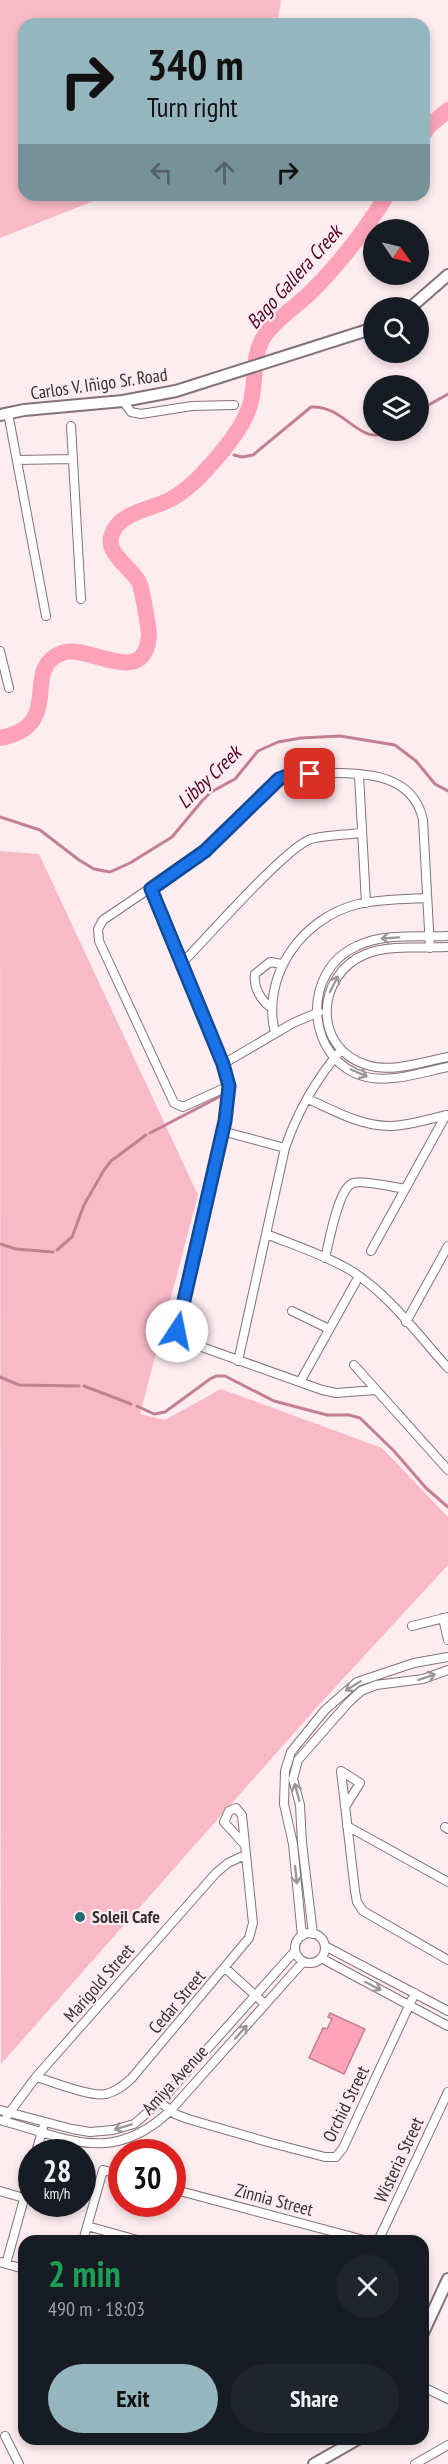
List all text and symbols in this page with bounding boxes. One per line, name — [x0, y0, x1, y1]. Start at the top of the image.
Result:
text: 340 m — [147, 37, 244, 92]
icon: right — [48, 42, 126, 120]
text: Turn right — [147, 90, 238, 124]
icon: left — [145, 156, 178, 189]
icon: ahead — [208, 156, 241, 189]
icon: right — [271, 156, 304, 189]
water label: Bago Gallera Creek — [241, 218, 349, 334]
north arrow — [363, 219, 429, 285]
map controls — [363, 219, 429, 441]
button: search — [363, 297, 429, 363]
street label: Carlos V. Iñigo Sr. Road — [29, 363, 169, 404]
button: layers — [363, 375, 429, 441]
water label: Libby Creek — [171, 738, 248, 814]
pin — [284, 748, 335, 799]
icon: arrive — [293, 757, 326, 790]
one-way arrow — [380, 933, 400, 944]
one-way arrow — [329, 975, 341, 993]
one-way arrow — [349, 1068, 367, 1079]
position arrow — [145, 1299, 209, 1363]
one-way arrow — [417, 1670, 436, 1681]
one-way arrow — [344, 1680, 361, 1693]
one-way arrow — [290, 1783, 302, 1802]
one-way arrow — [291, 1864, 302, 1884]
place label: Soleil Cafe — [92, 1905, 160, 1928]
marker: Soleil Cafe — [73, 1910, 87, 1924]
street label: Marigold Street — [58, 1939, 139, 2026]
street label: Cedar Street — [143, 1965, 210, 2038]
one-way arrow — [364, 1980, 382, 1992]
one-way arrow — [234, 2024, 248, 2039]
street label: Amiya Avenue — [137, 2040, 213, 2119]
street label: Orchid Street — [317, 2062, 374, 2146]
street label: Wisteria Street — [369, 2113, 428, 2206]
one-way arrow — [114, 2122, 133, 2133]
speed limit sign: 30 — [108, 2139, 186, 2217]
text: 28 — [43, 2151, 71, 2190]
street label: Zinnia Street — [233, 2178, 316, 2221]
text: km/h — [44, 2184, 70, 2203]
text: 2 min — [48, 2250, 121, 2297]
button: close — [336, 2255, 399, 2318]
text: 490 m · 18:03 — [48, 2296, 145, 2322]
button: Exit — [48, 2364, 218, 2433]
button: Share — [230, 2364, 399, 2433]

